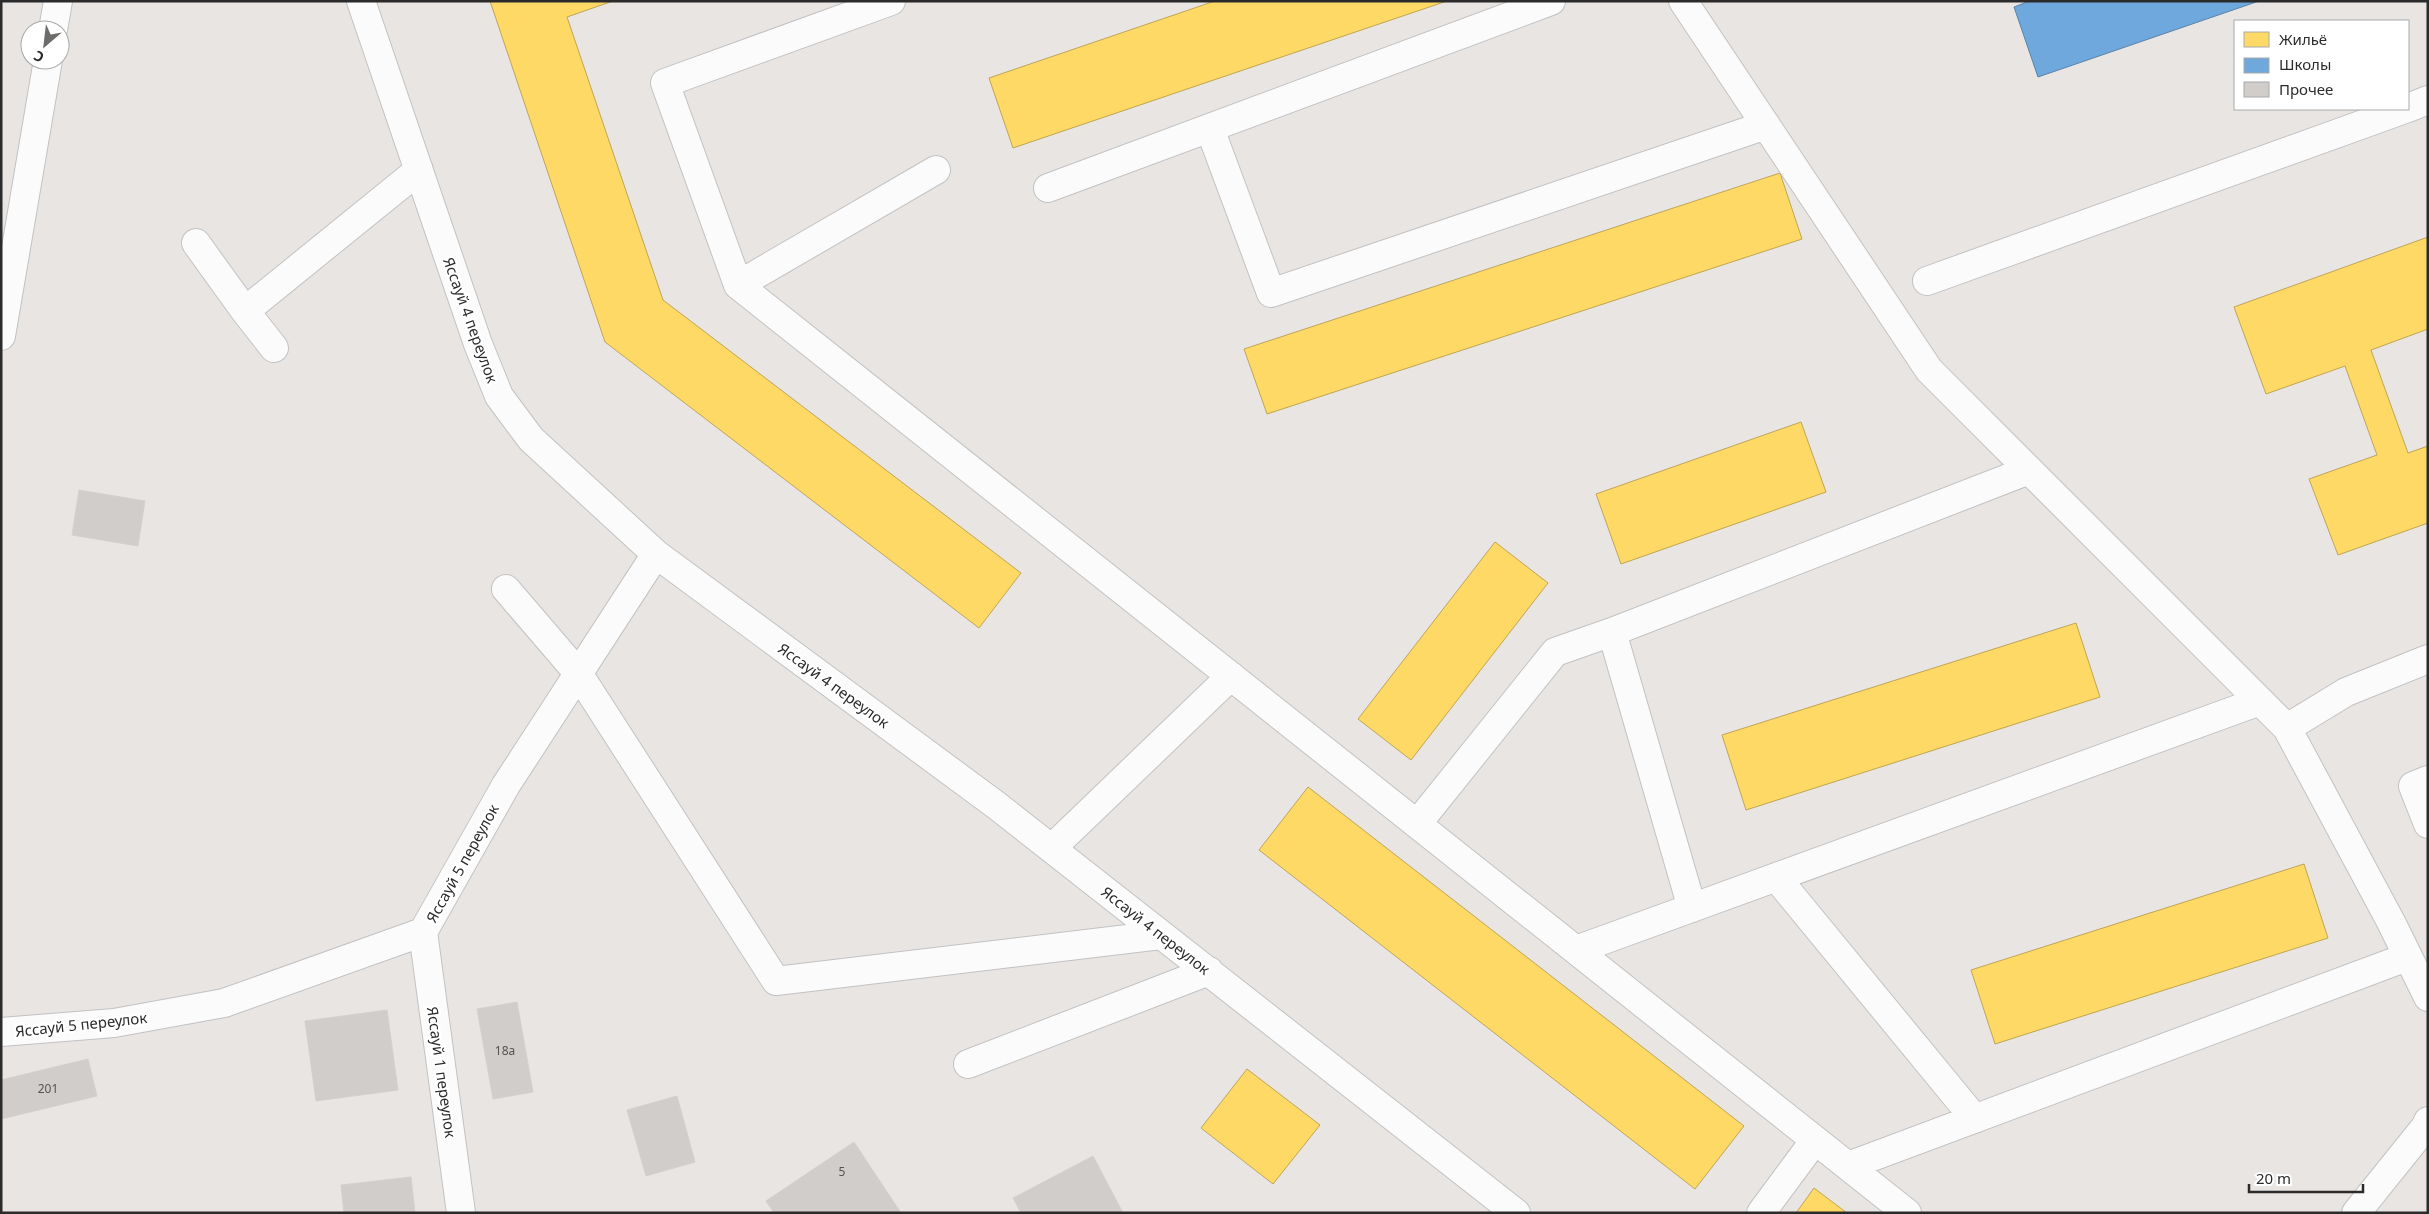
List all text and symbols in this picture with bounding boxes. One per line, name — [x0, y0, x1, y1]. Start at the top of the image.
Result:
north arrow — [20, 20, 70, 70]
legend — [2234, 20, 2409, 110]
text: Жильё — [2279, 29, 2327, 49]
text: С — [30, 46, 47, 67]
text: Школы — [2279, 54, 2331, 74]
text: Прочее — [2279, 79, 2333, 99]
street label: Яссауй 4 переулок — [439, 254, 503, 386]
street label: Яссауй 4 переулок — [774, 638, 894, 732]
street label: Яссауй 5 переулок — [421, 800, 503, 926]
street label: Яссауй 4 переулок — [1098, 881, 1214, 979]
street label: Яссауй 1 переулок — [423, 1005, 461, 1139]
street label: Яссауй 5 переулок — [14, 1007, 148, 1041]
house number: 18а — [495, 1042, 515, 1059]
house number: 201 — [38, 1080, 58, 1097]
scale bar — [2249, 1162, 2363, 1194]
house number: 5 — [839, 1163, 846, 1180]
text: 20 m — [2256, 1168, 2291, 1188]

